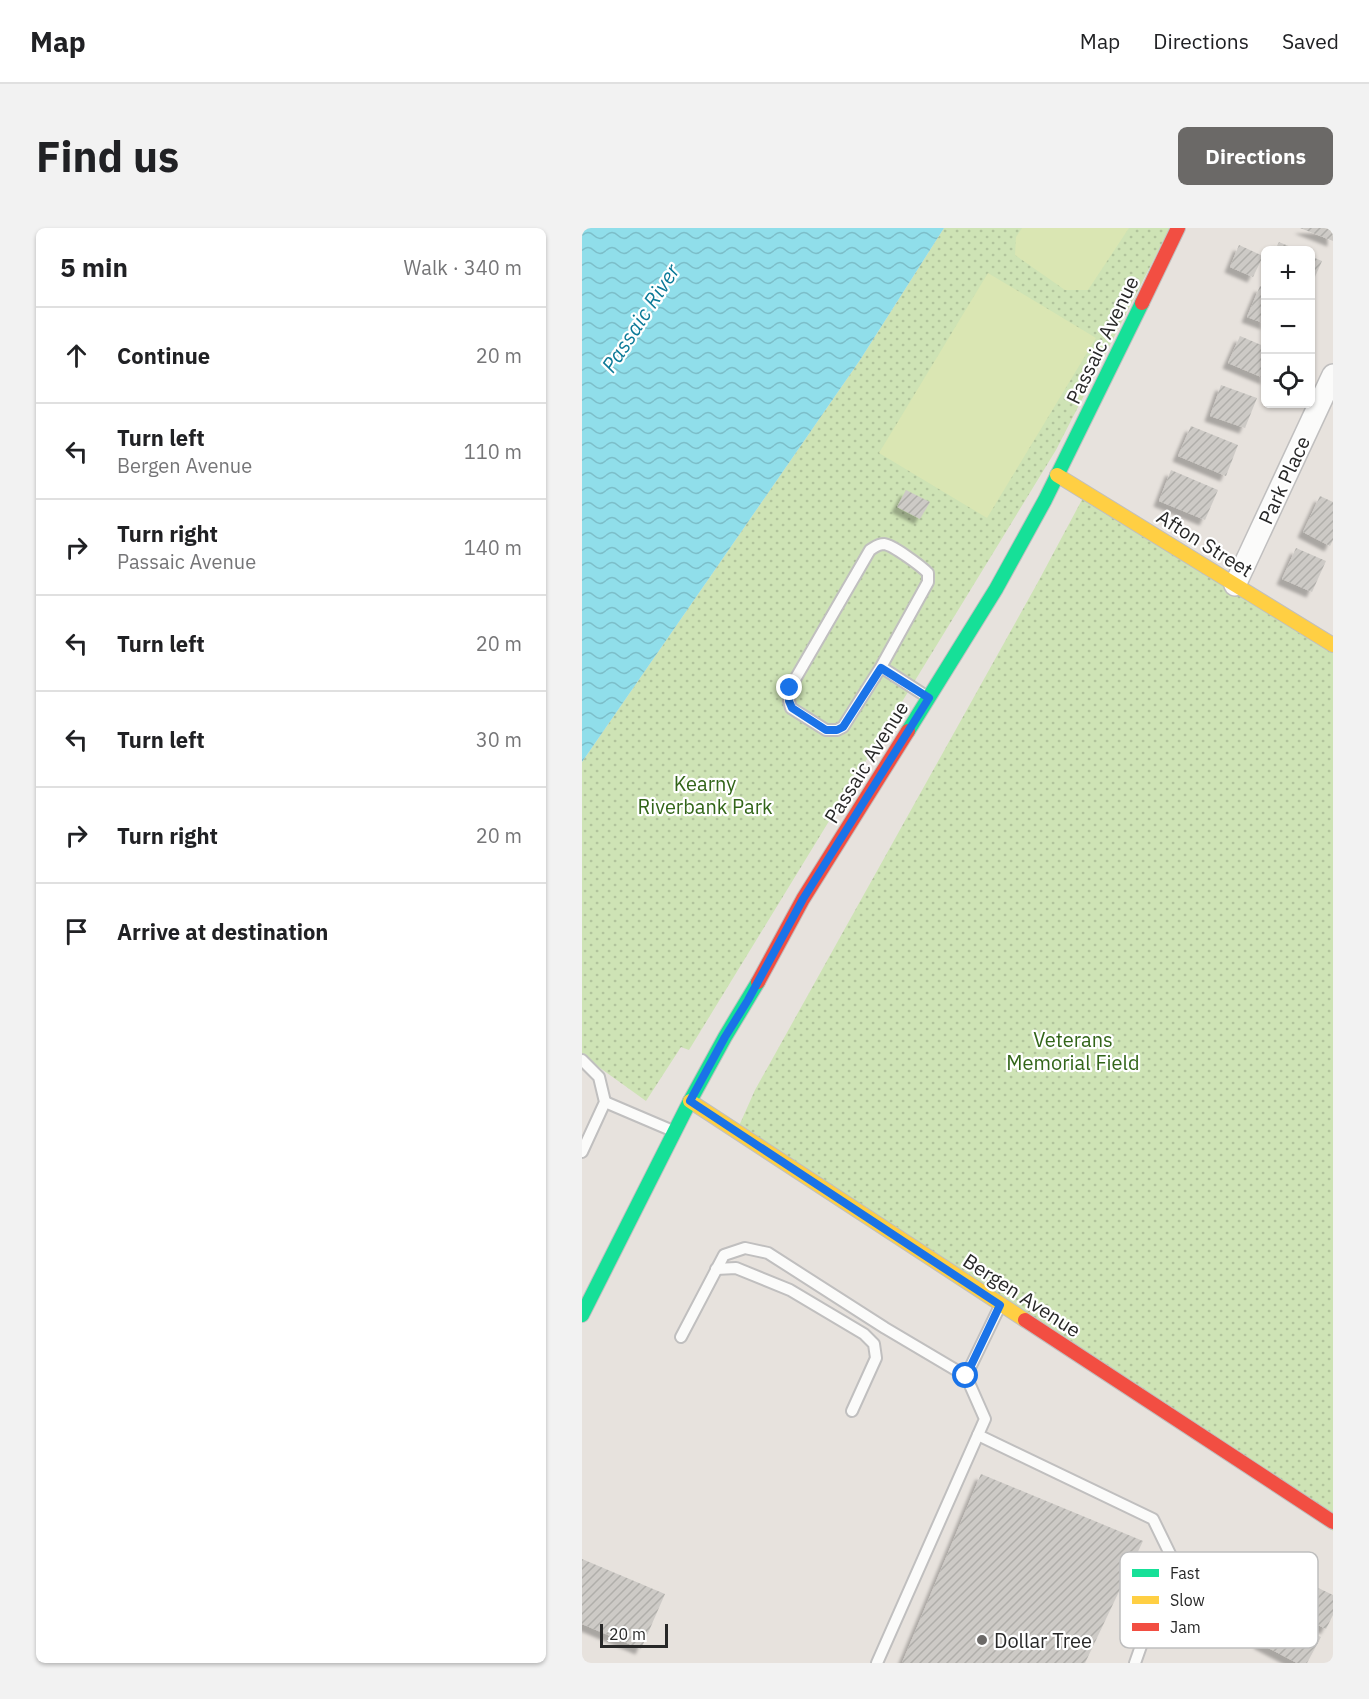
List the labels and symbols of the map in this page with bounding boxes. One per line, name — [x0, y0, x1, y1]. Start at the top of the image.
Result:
water label: Passaic River — [594, 257, 686, 378]
street label: Passaic Avenue — [1059, 272, 1145, 408]
street label: Park Place — [1252, 432, 1316, 528]
street label: Afton Street — [1152, 503, 1258, 583]
route end — [776, 674, 802, 700]
street label: Passaic Avenue — [818, 696, 914, 828]
park label: Kearny Riverbank Park — [637, 770, 773, 820]
park label: Veterans Memorial Field — [1006, 1026, 1140, 1076]
street label: Bergen Avenue — [958, 1247, 1086, 1343]
route start — [952, 1362, 978, 1388]
legend — [1120, 1552, 1318, 1648]
text: Fast — [1170, 1563, 1200, 1583]
text: Slow — [1170, 1590, 1205, 1610]
text: Jam — [1170, 1617, 1201, 1637]
scale bar — [600, 1621, 668, 1648]
place label: Dollar Tree — [994, 1627, 1092, 1654]
marker: Dollar Tree — [975, 1633, 989, 1647]

